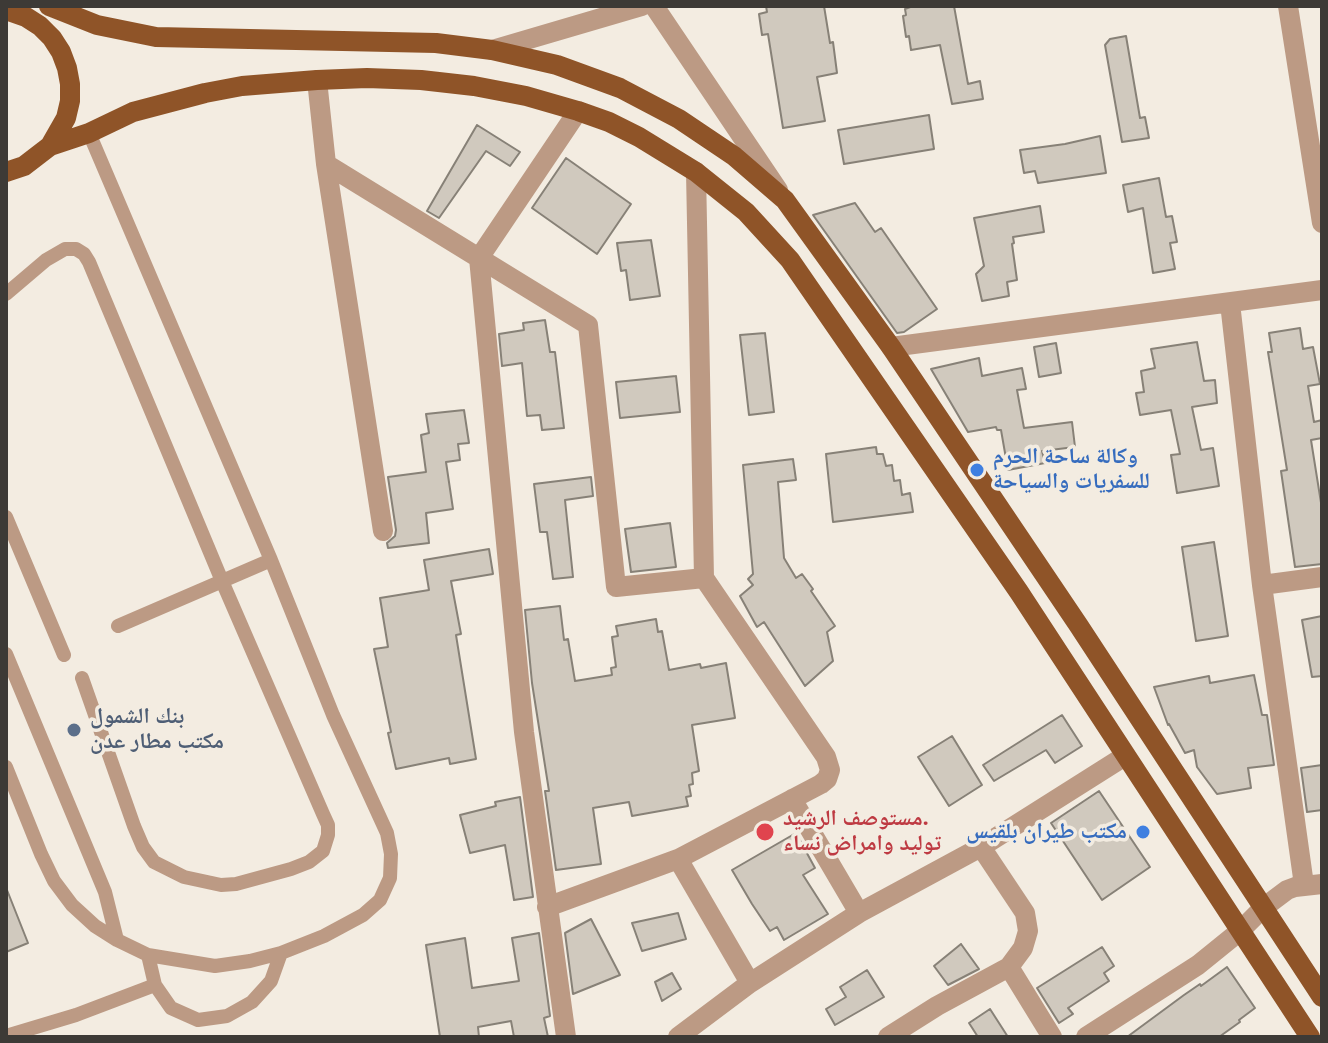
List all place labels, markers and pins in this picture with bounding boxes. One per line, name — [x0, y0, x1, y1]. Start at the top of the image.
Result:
place label: وكالة ساحة الحرم للسفريات والسياحة — [993, 444, 1150, 496]
marker: وكالة ساحة الحرم للسفريات والسياحة — [968, 461, 986, 479]
place label: بنك الشمول مكتب مطار عدن — [90, 704, 224, 756]
marker: بنك الشمول مكتب مطار عدن — [65, 721, 83, 739]
place label: مستوصف الرشيد. توليد وامراض نساء — [783, 806, 941, 858]
place label: مكتب طيران بلقيس — [966, 819, 1127, 845]
marker: مستوصف الرشيد. توليد وامراض نساء — [754, 821, 776, 843]
marker: مكتب طيران بلقيس — [1134, 823, 1152, 841]

